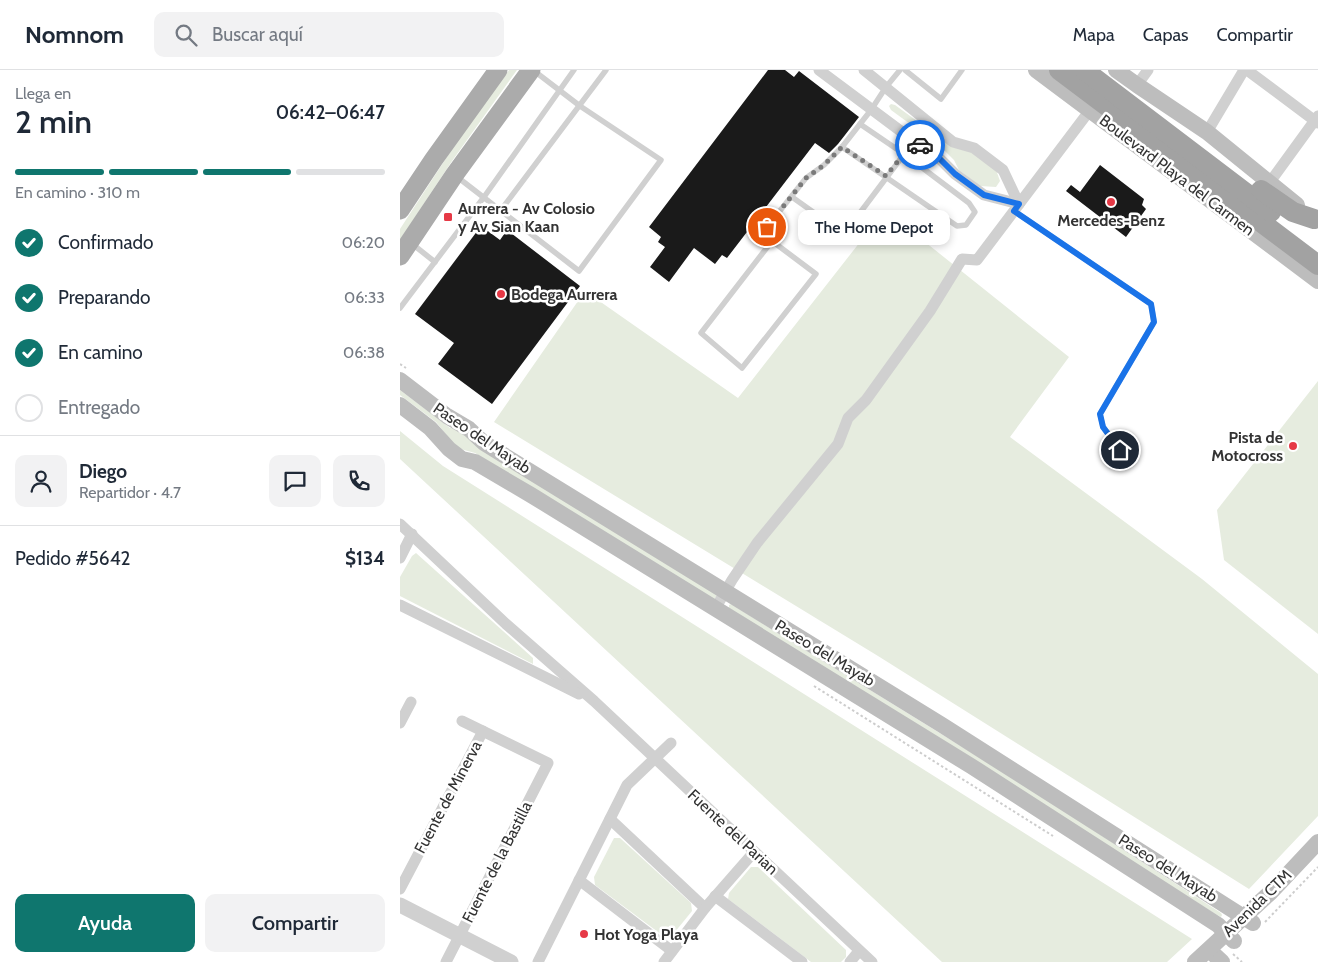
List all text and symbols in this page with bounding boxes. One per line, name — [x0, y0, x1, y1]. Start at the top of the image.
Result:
search box — [154, 12, 504, 57]
text: Nomnom — [25, 20, 124, 49]
icon: search — [172, 21, 200, 49]
text: Buscar aquí — [212, 23, 303, 46]
text: Mapa — [1073, 24, 1115, 46]
text: Capas — [1143, 24, 1189, 46]
text: Compartir — [1217, 24, 1293, 46]
text: Llega en — [15, 84, 71, 103]
text: 06:42–06:47 — [276, 101, 385, 124]
text: 2 min — [15, 102, 92, 141]
street label: Boulevard Playa del Carmen — [1096, 111, 1258, 239]
courier — [895, 120, 945, 170]
icon: car — [906, 131, 934, 159]
text: En camino · 310 m — [15, 183, 140, 202]
marker: Mercedes-Benz — [1105, 196, 1117, 208]
place label: Aurrera - Av Colosio y Av Sian Kaan — [458, 199, 595, 236]
pin — [746, 206, 788, 248]
callout: The Home Depot — [797, 210, 950, 244]
marker: Aurrera - Av Colosio y Av Sian Kaan — [442, 211, 454, 223]
place label: Mercedes-Benz — [1057, 211, 1165, 230]
icon: bag — [753, 213, 781, 241]
text: The Home Depot — [815, 218, 933, 237]
icon: check — [15, 229, 43, 257]
text: Confirmado — [58, 231, 154, 254]
text: 06:20 — [342, 233, 385, 252]
icon: check — [15, 284, 43, 312]
place label: Bodega Aurrera — [511, 285, 618, 304]
text: Preparando — [58, 286, 151, 309]
text: 06:33 — [344, 288, 385, 307]
marker: Bodega Aurrera — [495, 288, 507, 300]
icon: check — [15, 339, 43, 367]
text: En camino — [58, 341, 143, 364]
text: 06:38 — [343, 343, 385, 362]
text: Entregado — [58, 396, 140, 419]
street label: Paseo del Mayab — [430, 399, 534, 478]
place label: Pista de Motocross — [1211, 428, 1283, 465]
pin — [1099, 429, 1141, 471]
icon: home — [1106, 436, 1134, 464]
marker: Pista de Motocross — [1287, 440, 1299, 452]
button: person — [15, 455, 67, 507]
button: chat — [269, 455, 321, 507]
button: phone — [333, 455, 385, 507]
text: Diego — [79, 460, 127, 483]
text: Repartidor · 4.7 — [79, 483, 181, 502]
text: Pedido #5642 — [15, 547, 131, 570]
text: $134 — [345, 547, 385, 570]
street label: Paseo del Mayab — [772, 616, 878, 690]
street label: Fuente de Minerva — [410, 737, 486, 857]
street label: Fuente del Parian — [684, 785, 782, 879]
street label: Fuente de la Bastilla — [458, 798, 536, 926]
street label: Paseo del Mayab — [1115, 830, 1221, 906]
street label: Avenida CTM — [1219, 865, 1295, 941]
button: Ayuda — [15, 894, 195, 952]
button: Compartir — [205, 894, 385, 952]
place label: Hot Yoga Playa — [594, 925, 698, 944]
marker: Hot Yoga Playa — [578, 928, 590, 940]

